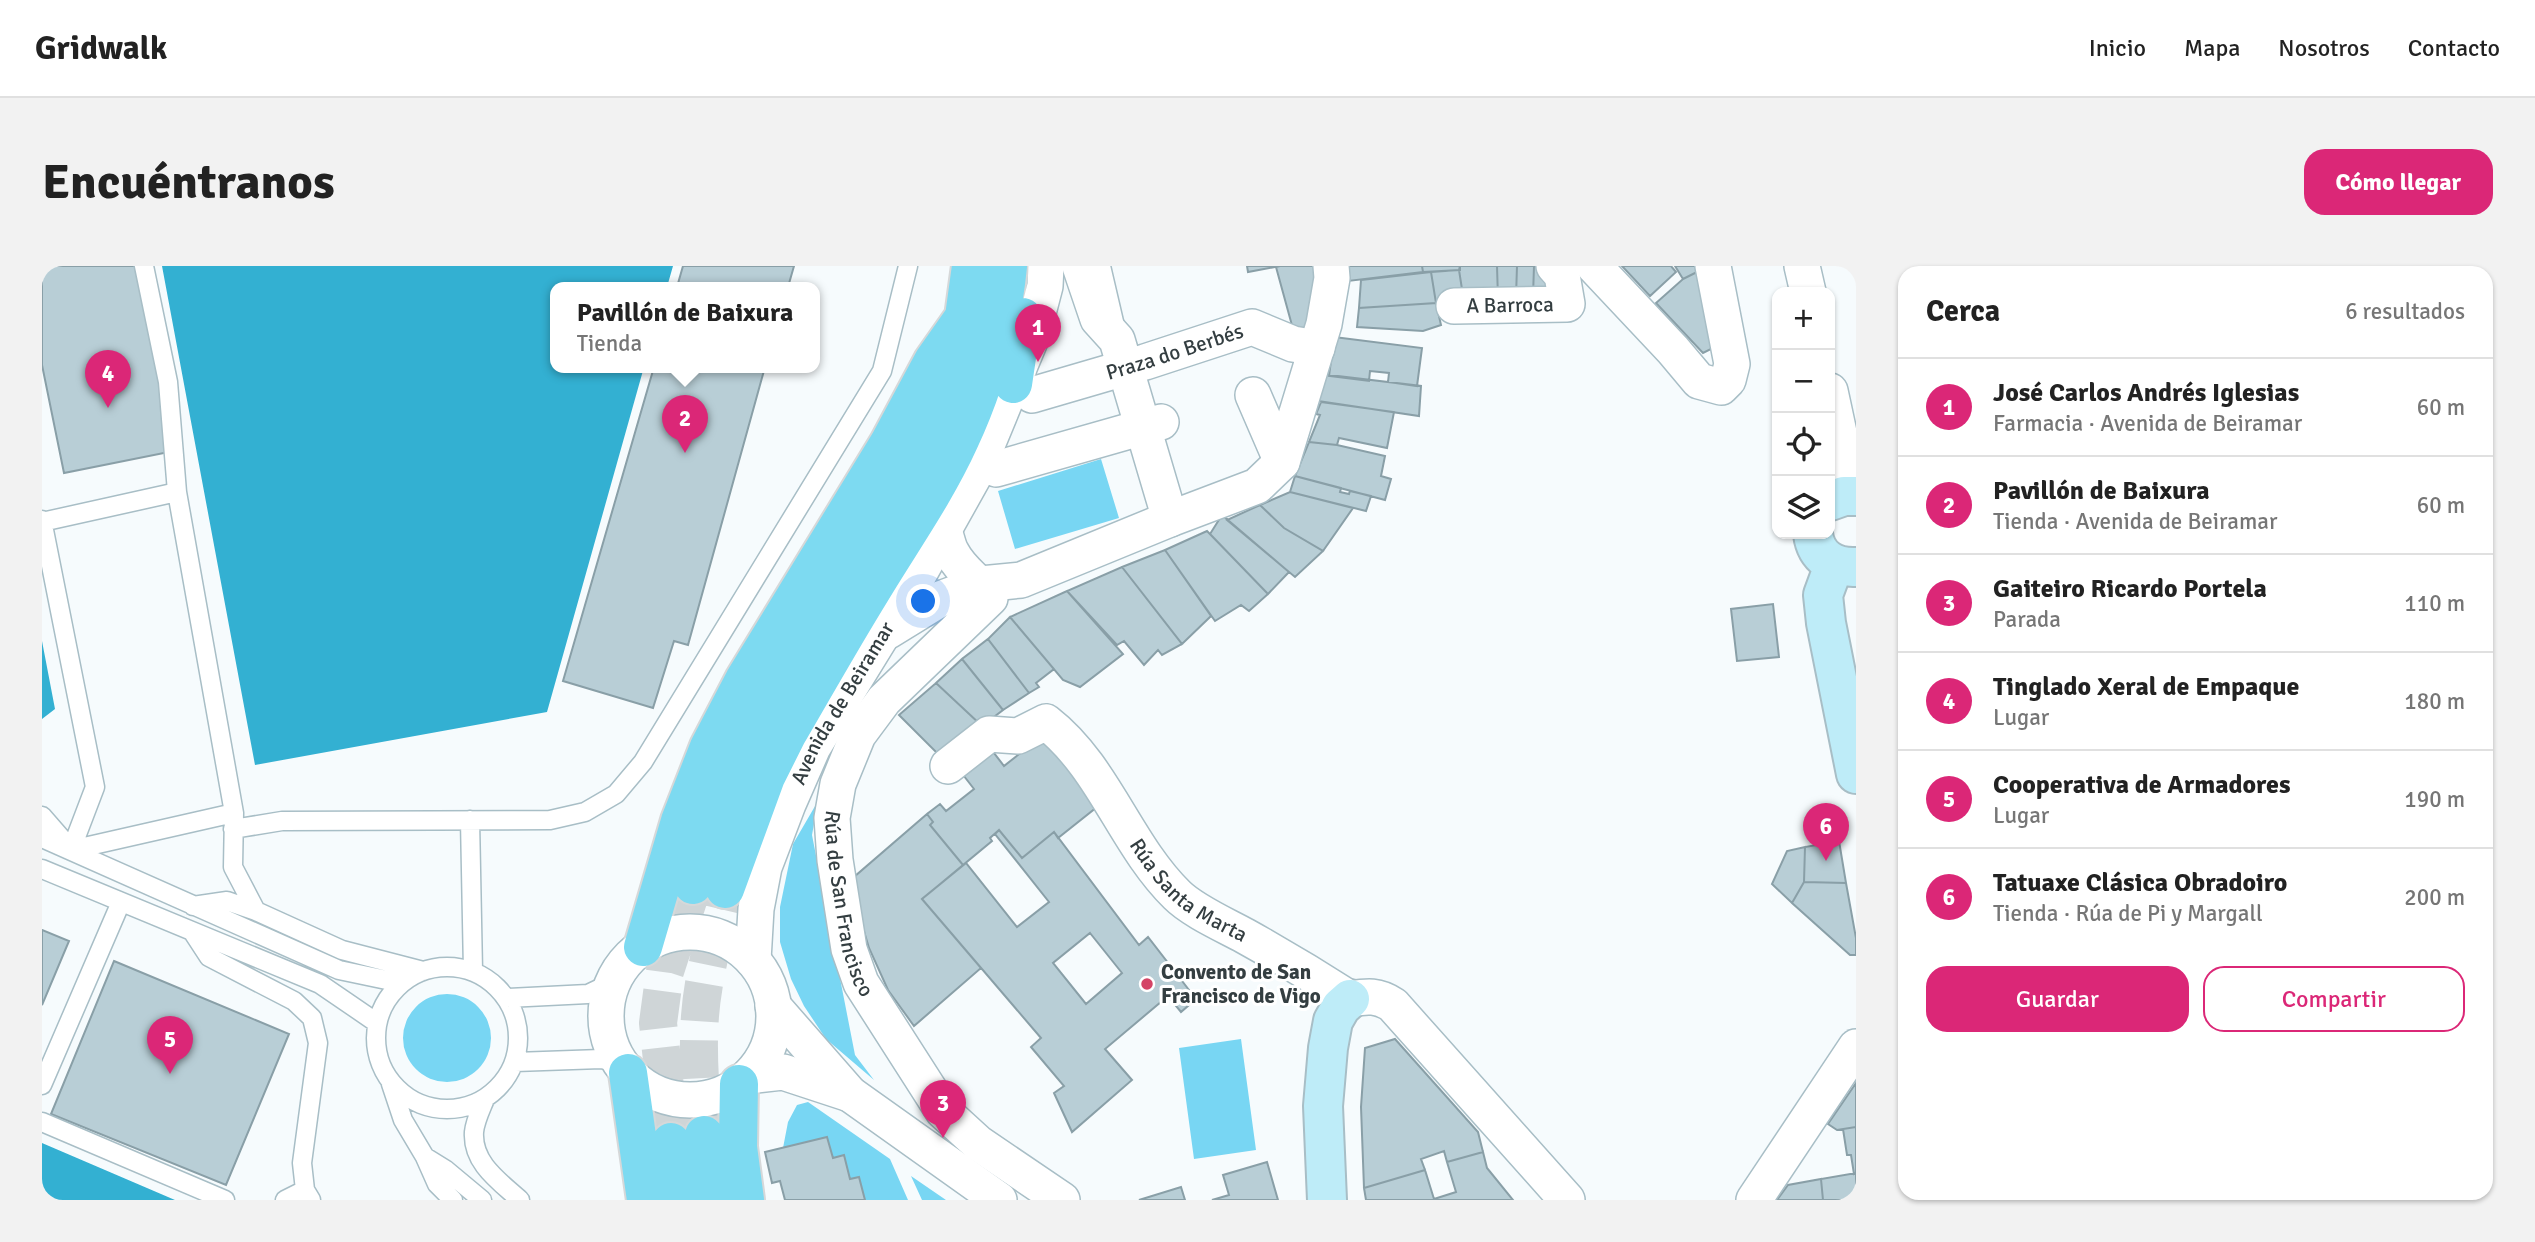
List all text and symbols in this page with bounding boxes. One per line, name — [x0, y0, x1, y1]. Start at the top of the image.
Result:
text: Gridwalk — [35, 28, 167, 69]
text: Inicio — [2089, 33, 2146, 63]
text: Mapa — [2184, 33, 2240, 63]
text: Nosotros — [2278, 33, 2370, 63]
text: Contacto — [2408, 33, 2500, 63]
button: Cómo llegar — [2304, 149, 2493, 215]
text: Encuéntranos — [42, 152, 335, 212]
popup — [550, 282, 820, 373]
map controls — [1772, 287, 1835, 539]
button: + — [1772, 287, 1835, 350]
street label: A Barroca — [1466, 291, 1554, 319]
text: Cerca — [1926, 293, 2000, 330]
text: Pavillón de Baixura — [577, 297, 793, 329]
text: 6 resultados — [2345, 297, 2465, 326]
pin: 1 — [1015, 304, 1061, 362]
street label: Praza do Berbés — [1103, 318, 1247, 386]
text: Tienda — [577, 329, 642, 358]
pin: 4 — [85, 350, 131, 408]
button: − — [1772, 350, 1835, 413]
text: José Carlos Andrés Iglesias — [1993, 377, 2299, 409]
text: 1 — [1943, 393, 1955, 422]
text: 60 m — [2417, 393, 2465, 422]
pin: 2 — [662, 395, 708, 453]
text: Farmacia · Avenida de Beiramar — [1993, 409, 2302, 438]
button: locate — [1772, 413, 1835, 476]
text: Pavillón de Baixura — [1993, 475, 2210, 507]
button: layers — [1772, 476, 1835, 539]
text: 2 — [1943, 491, 1955, 520]
text: 60 m — [2417, 491, 2465, 520]
text: Tienda · Avenida de Beiramar — [1993, 507, 2277, 536]
text: Gaiteiro Ricardo Portela — [1993, 573, 2267, 605]
your location — [906, 584, 940, 618]
text: 3 — [1943, 589, 1955, 618]
text: 110 m — [2404, 589, 2465, 618]
text: Parada — [1993, 605, 2061, 634]
street label: Avenida de Beiramar — [785, 617, 900, 789]
text: Tinglado Xeral de Empaque — [1993, 671, 2299, 703]
text: 4 — [1943, 687, 1955, 716]
text: 180 m — [2404, 687, 2465, 716]
text: Lugar — [1993, 703, 2049, 732]
text: Cooperativa de Armadores — [1993, 769, 2290, 801]
text: 5 — [1943, 785, 1955, 814]
text: 190 m — [2404, 785, 2465, 814]
text: Lugar — [1993, 801, 2049, 830]
pin: 6 — [1803, 803, 1849, 861]
street label: Rúa de San Francisco — [818, 808, 879, 1002]
street label: Rúa Santa Marta — [1124, 834, 1252, 948]
text: Tatuaxe Clásica Obradoiro — [1993, 867, 2287, 899]
text: 6 — [1943, 883, 1955, 912]
text: 200 m — [2404, 883, 2465, 912]
text: Tienda · Rúa de Pi y Margall — [1993, 899, 2263, 928]
place label: Convento de San Francisco de Vigo — [1161, 959, 1321, 1009]
button: Guardar — [1926, 966, 2189, 1032]
button: Compartir — [2203, 966, 2465, 1032]
marker: Convento de San Francisco de Vigo — [1139, 976, 1155, 992]
pin: 5 — [147, 1016, 193, 1074]
pin: 3 — [920, 1080, 966, 1138]

